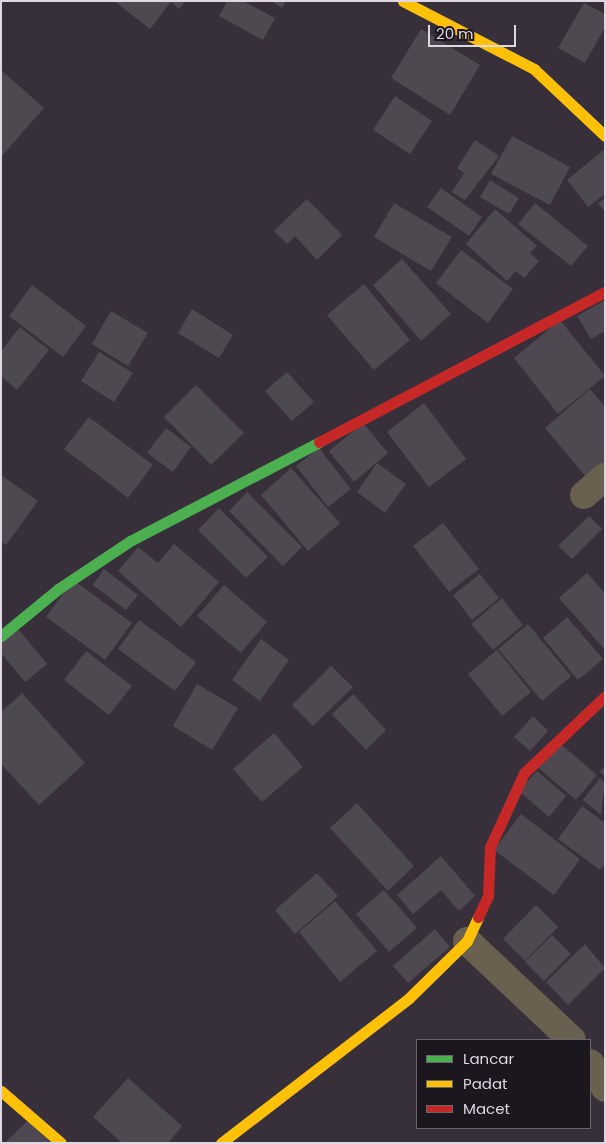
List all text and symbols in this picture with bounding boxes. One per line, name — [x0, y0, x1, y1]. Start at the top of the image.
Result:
scale bar — [431, 15, 518, 47]
text: 20 m — [436, 23, 474, 44]
legend — [416, 1039, 591, 1129]
text: Lancar — [463, 1048, 514, 1069]
text: Padat — [463, 1073, 508, 1094]
text: Macet — [463, 1098, 510, 1119]

